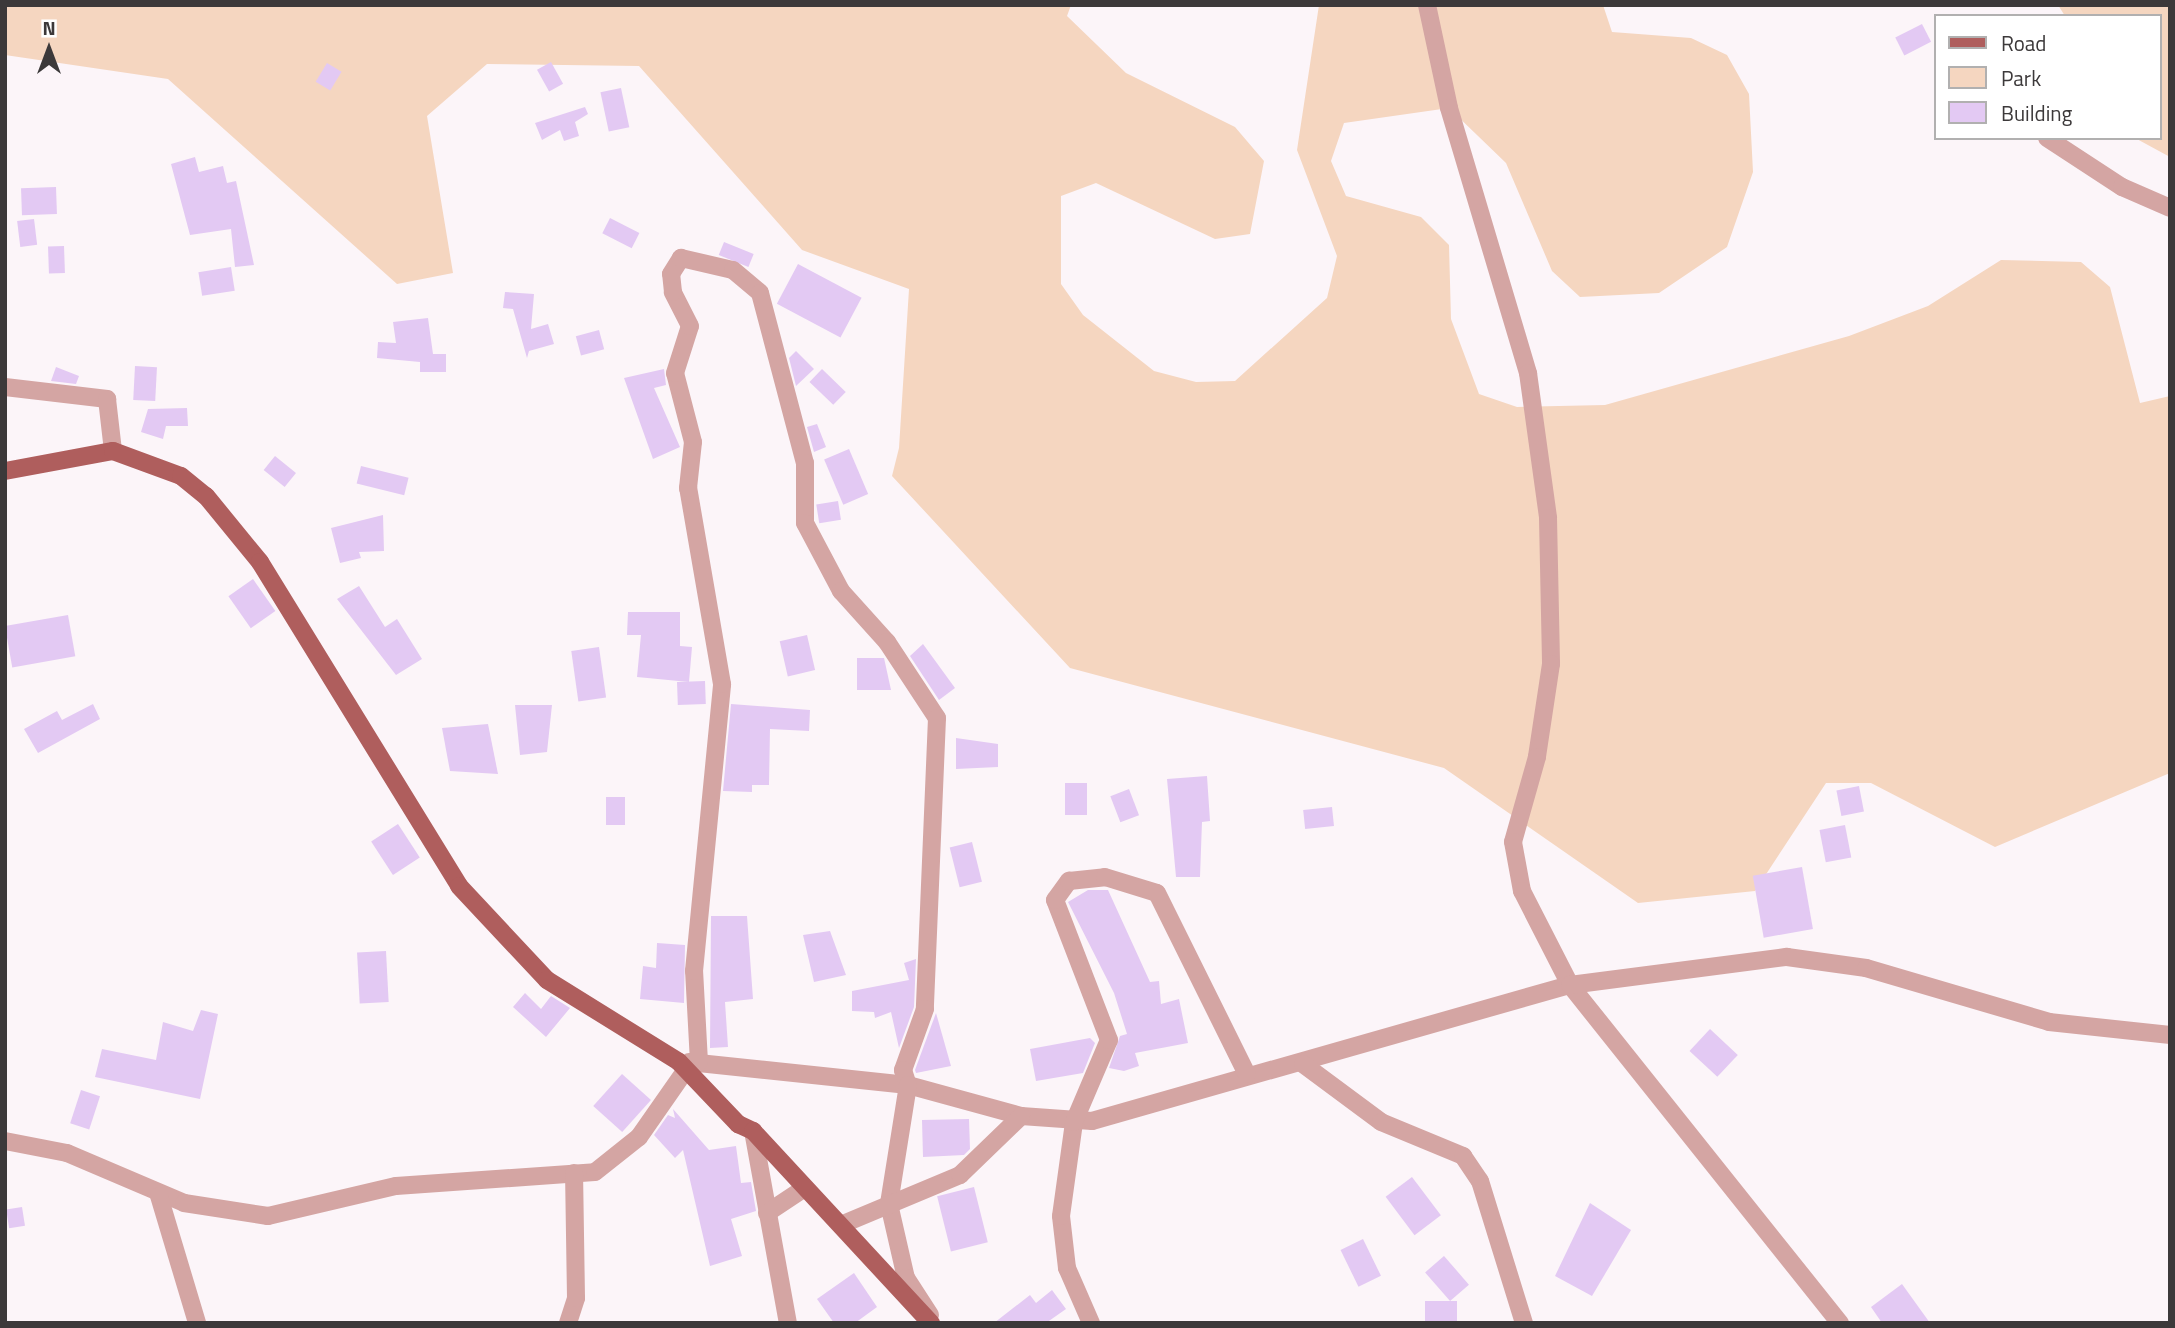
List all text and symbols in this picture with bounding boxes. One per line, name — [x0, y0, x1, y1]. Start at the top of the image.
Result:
text: N — [42, 13, 56, 42]
north arrow — [14, 14, 84, 84]
legend — [1934, 14, 2161, 140]
text: Road — [2001, 27, 2046, 59]
text: Park — [2001, 62, 2041, 94]
text: Building — [2001, 97, 2072, 129]

